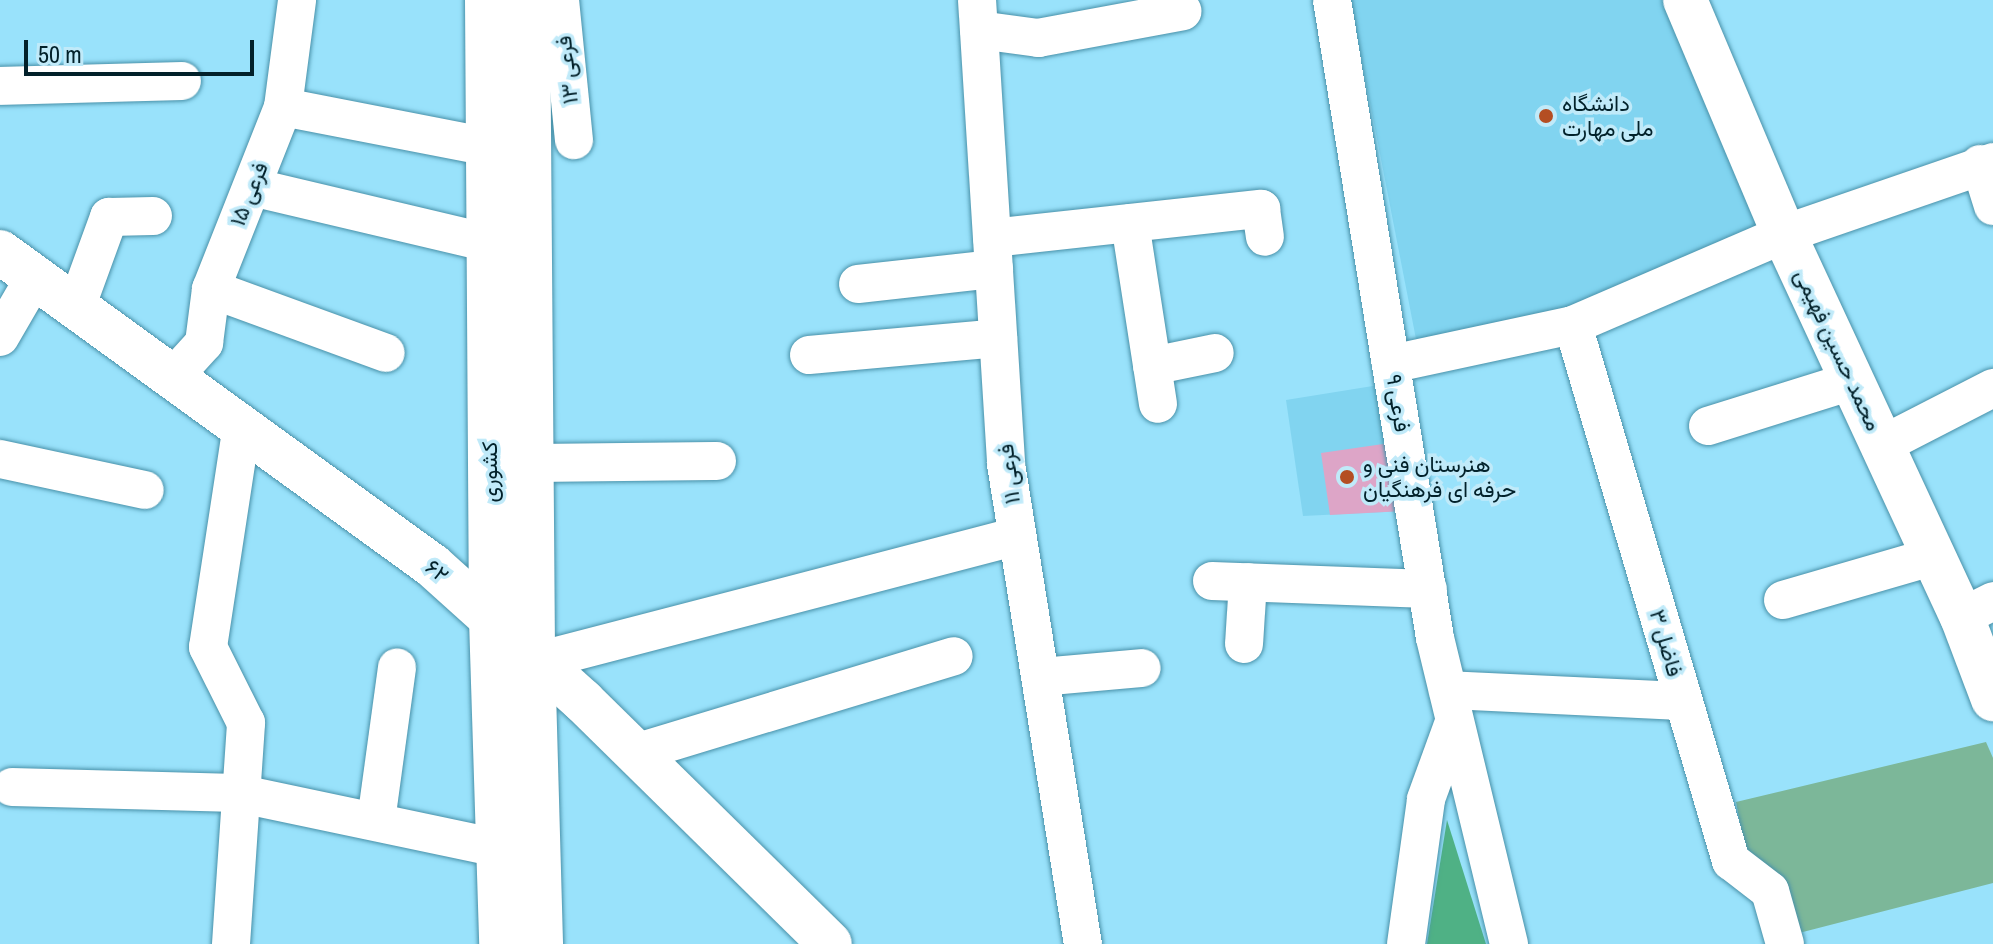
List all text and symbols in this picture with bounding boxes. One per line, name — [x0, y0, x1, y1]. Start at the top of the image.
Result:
scale bar — [28, 24, 258, 74]
street label: فرعی ۱۳ — [550, 35, 584, 105]
text: 50 m — [38, 38, 82, 70]
place label: دانشگاه ملی مهارت — [1562, 90, 1654, 142]
marker: دانشگاه ملی مهارت — [1537, 107, 1555, 125]
street label: فرعی ۱۵ — [224, 158, 274, 230]
street label: محمد حسین فهیمی — [1789, 265, 1887, 435]
street label: فرعی ۹ — [1380, 372, 1416, 434]
street label: کشوری — [477, 441, 503, 503]
street label: فرعی ۱۱ — [992, 442, 1026, 506]
place label: هنرستان فنی و حرفه ای فرهنگیان — [1363, 451, 1516, 502]
marker: هنرستان فنی و حرفه ای فرهنگیان — [1338, 468, 1356, 486]
street label: ۶۲ — [420, 554, 454, 588]
street label: فاضل ۳ — [1644, 606, 1688, 680]

